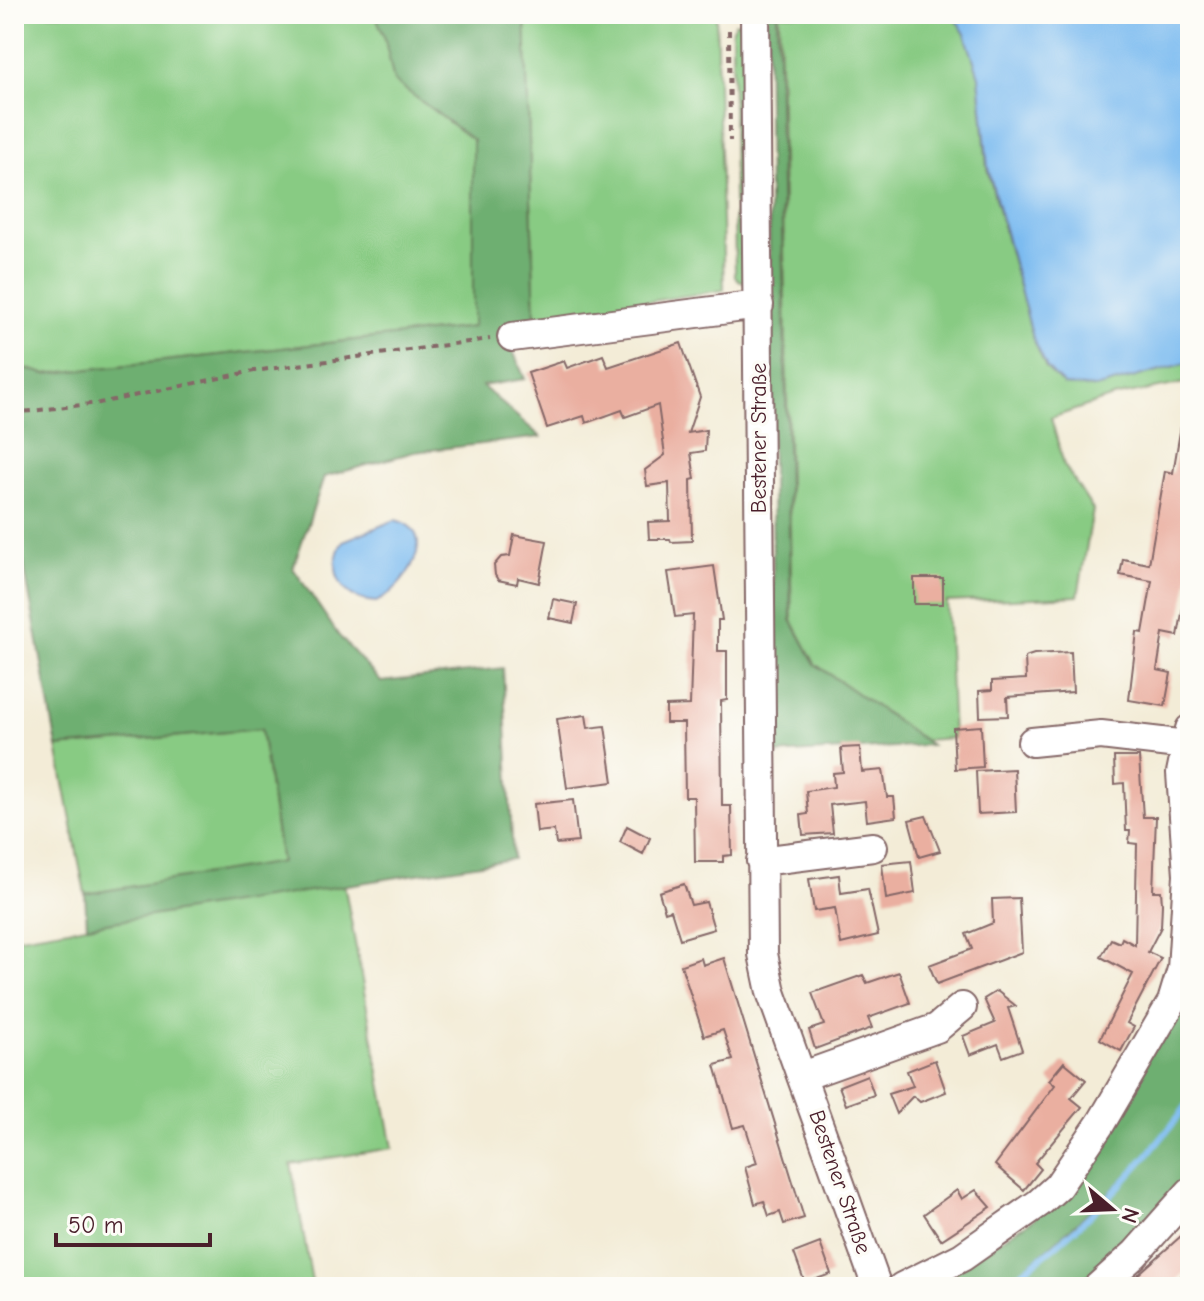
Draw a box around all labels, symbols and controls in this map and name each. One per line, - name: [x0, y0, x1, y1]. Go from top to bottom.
- street label: Bestener Straße: [746, 363, 772, 513]
- street label: Bestener Straße: [803, 1107, 877, 1257]
- north arrow: [1072, 1169, 1152, 1249]
- scale bar: [56, 1197, 210, 1247]
- text: N: [1115, 1204, 1145, 1226]
- text: 50 m: [68, 1211, 124, 1239]

